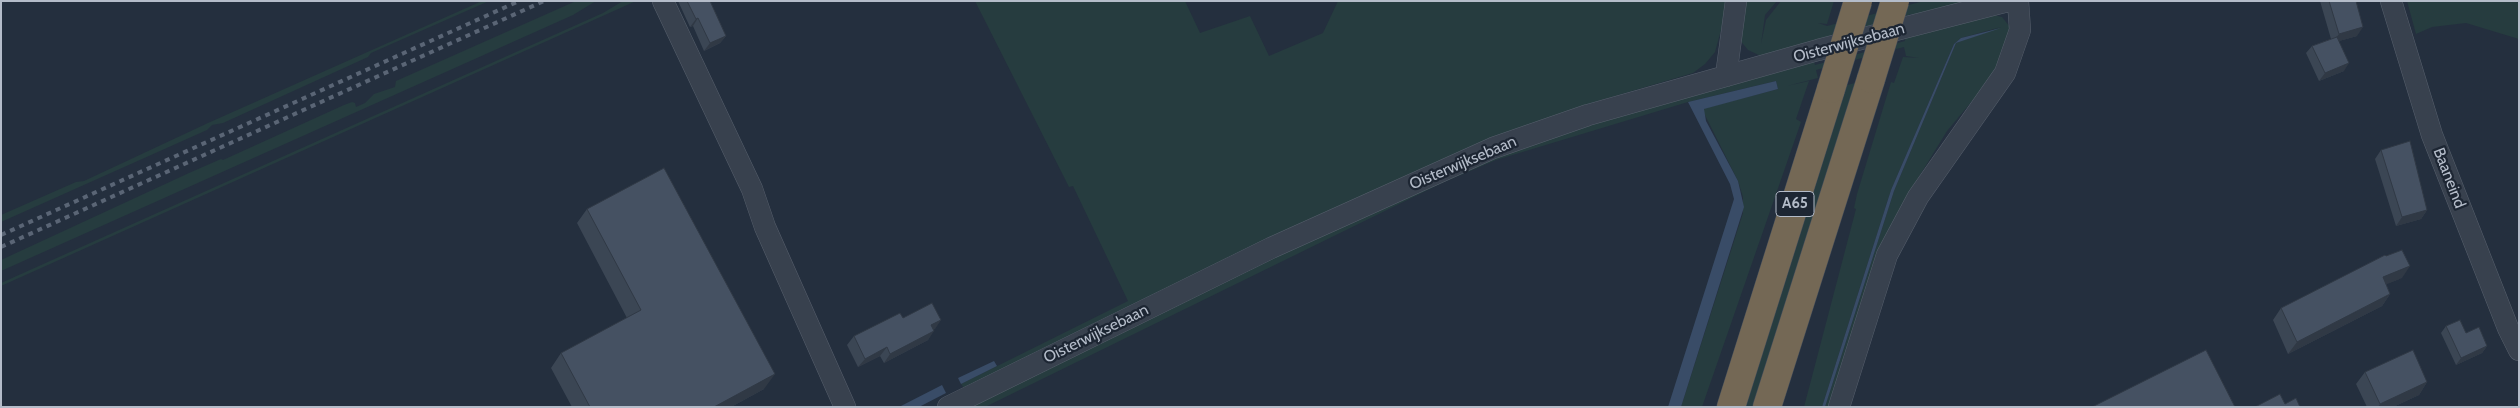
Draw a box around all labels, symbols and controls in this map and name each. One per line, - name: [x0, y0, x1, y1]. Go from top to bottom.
- street label: Oisterwijksebaan: [1791, 19, 1907, 67]
- street label: Oisterwijksebaan: [1407, 132, 1519, 194]
- street label: Baaneind: [2429, 145, 2469, 211]
- road number: A65: [1776, 192, 1814, 216]
- street label: Oisterwijksebaan: [1040, 300, 1152, 368]

